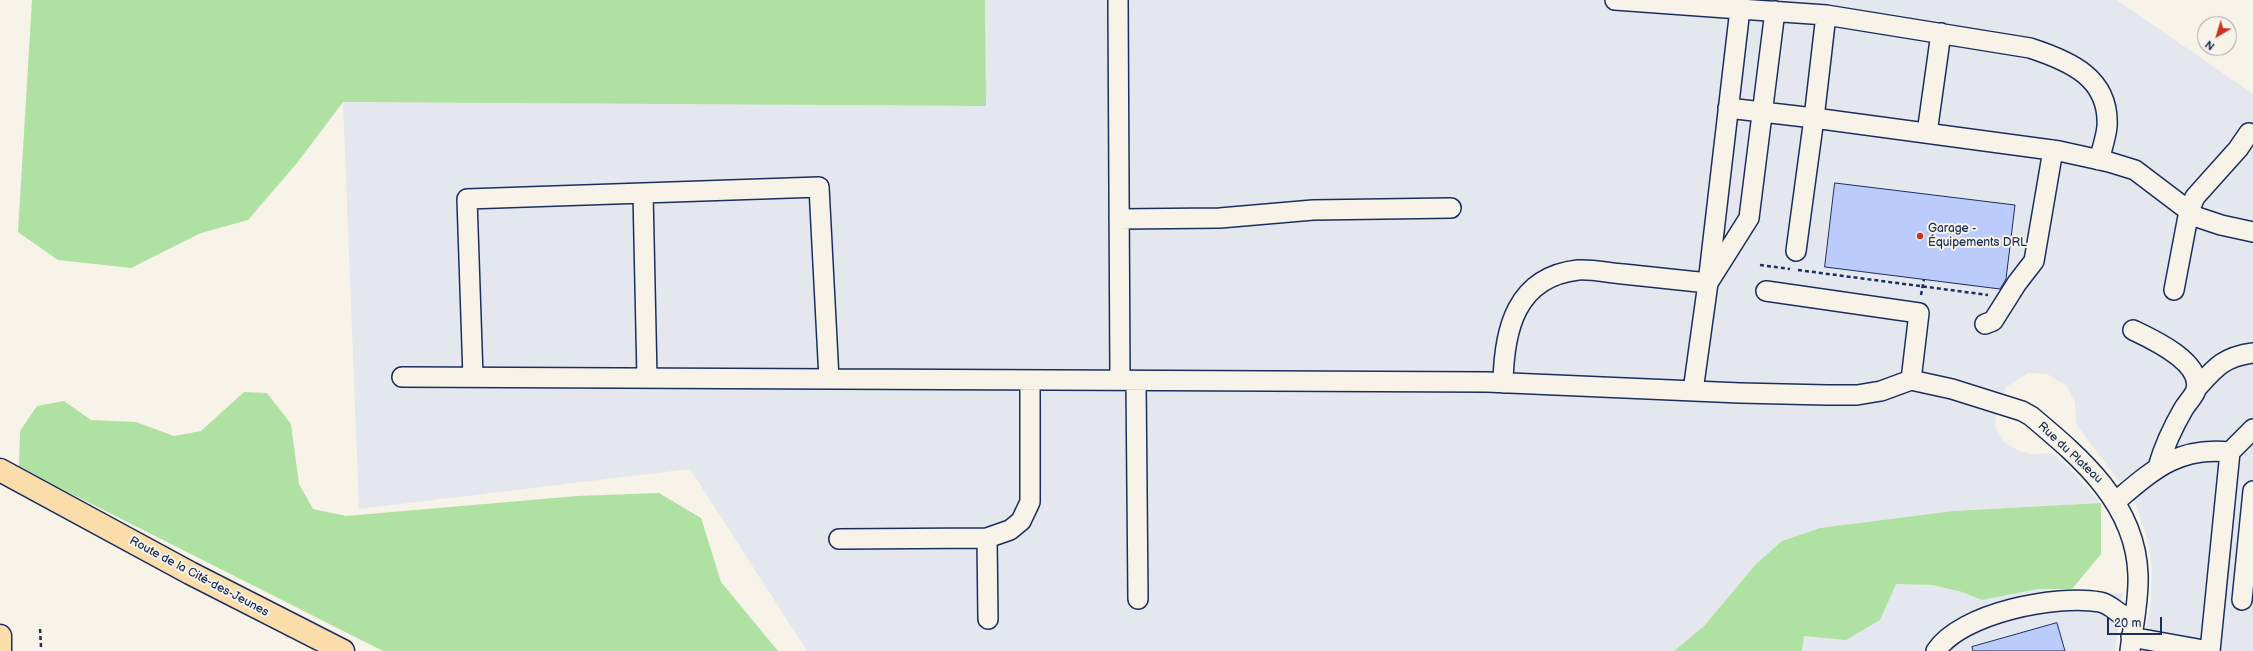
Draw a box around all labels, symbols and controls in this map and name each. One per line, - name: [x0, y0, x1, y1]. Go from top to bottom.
- north arrow: [2197, 16, 2237, 56]
- text: N: [2203, 37, 2217, 53]
- place label: Garage - Équipements DRL: [1928, 222, 2027, 250]
- marker: Garage - Équipements DRL: [1915, 231, 1925, 241]
- street label: Rue du Plateau: [2035, 419, 2105, 487]
- street label: Route de la Cité-des-Jeunes: [127, 534, 271, 620]
- scale bar: [2109, 609, 2164, 635]
- text: 20 m: [2114, 616, 2141, 631]

